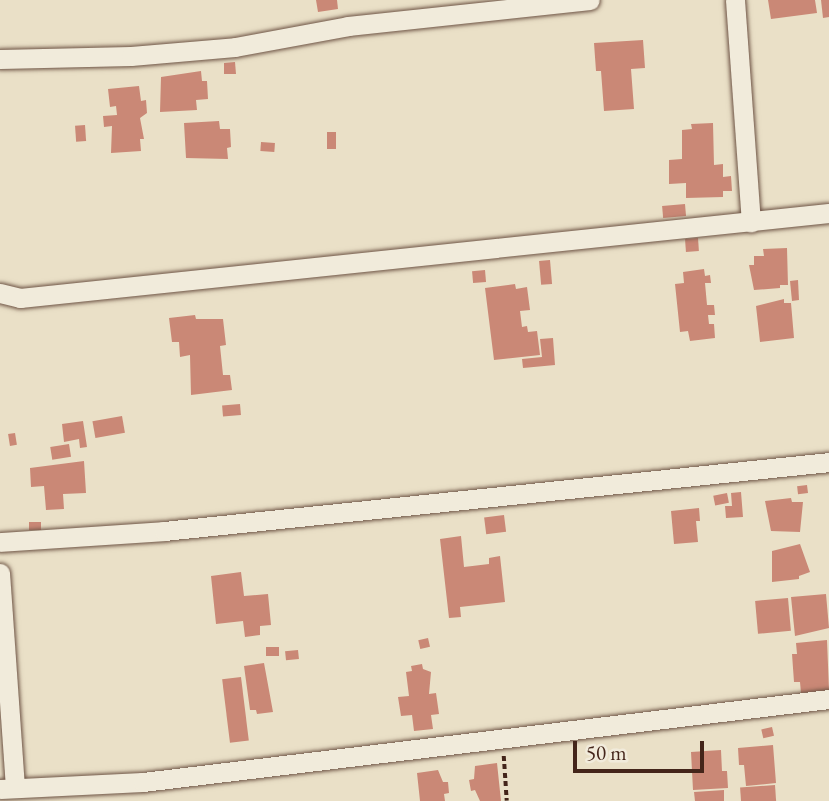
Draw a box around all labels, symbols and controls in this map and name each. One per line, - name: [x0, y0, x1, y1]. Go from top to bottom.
- scale bar: [577, 728, 708, 772]
- text: 50 m: [586, 739, 627, 766]

